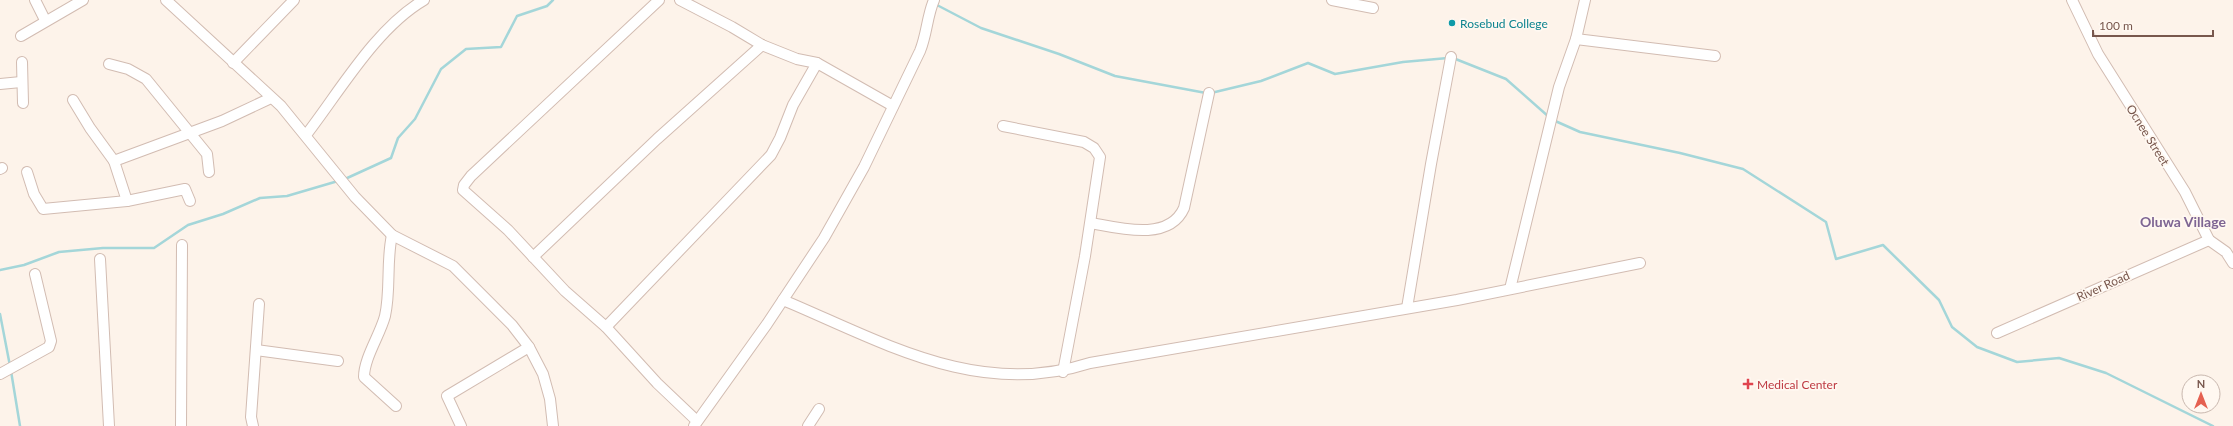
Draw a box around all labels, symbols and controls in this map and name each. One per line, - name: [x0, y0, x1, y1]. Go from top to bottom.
- scale bar: [2093, 12, 2213, 38]
- place label: Rosebud College: [1460, 16, 1548, 31]
- marker: Rosebud College: [1447, 18, 1457, 28]
- text: 100 m: [2099, 18, 2133, 33]
- street label: Ocnee Street: [2123, 102, 2173, 169]
- district label: Oluwa Village: [2140, 213, 2226, 230]
- street label: River Road: [2074, 268, 2132, 304]
- north arrow: [2181, 374, 2221, 414]
- place label: Medical Center: [1757, 377, 1838, 392]
- text: N: [2197, 377, 2205, 390]
- marker: Medical Center: [1742, 378, 1754, 390]

